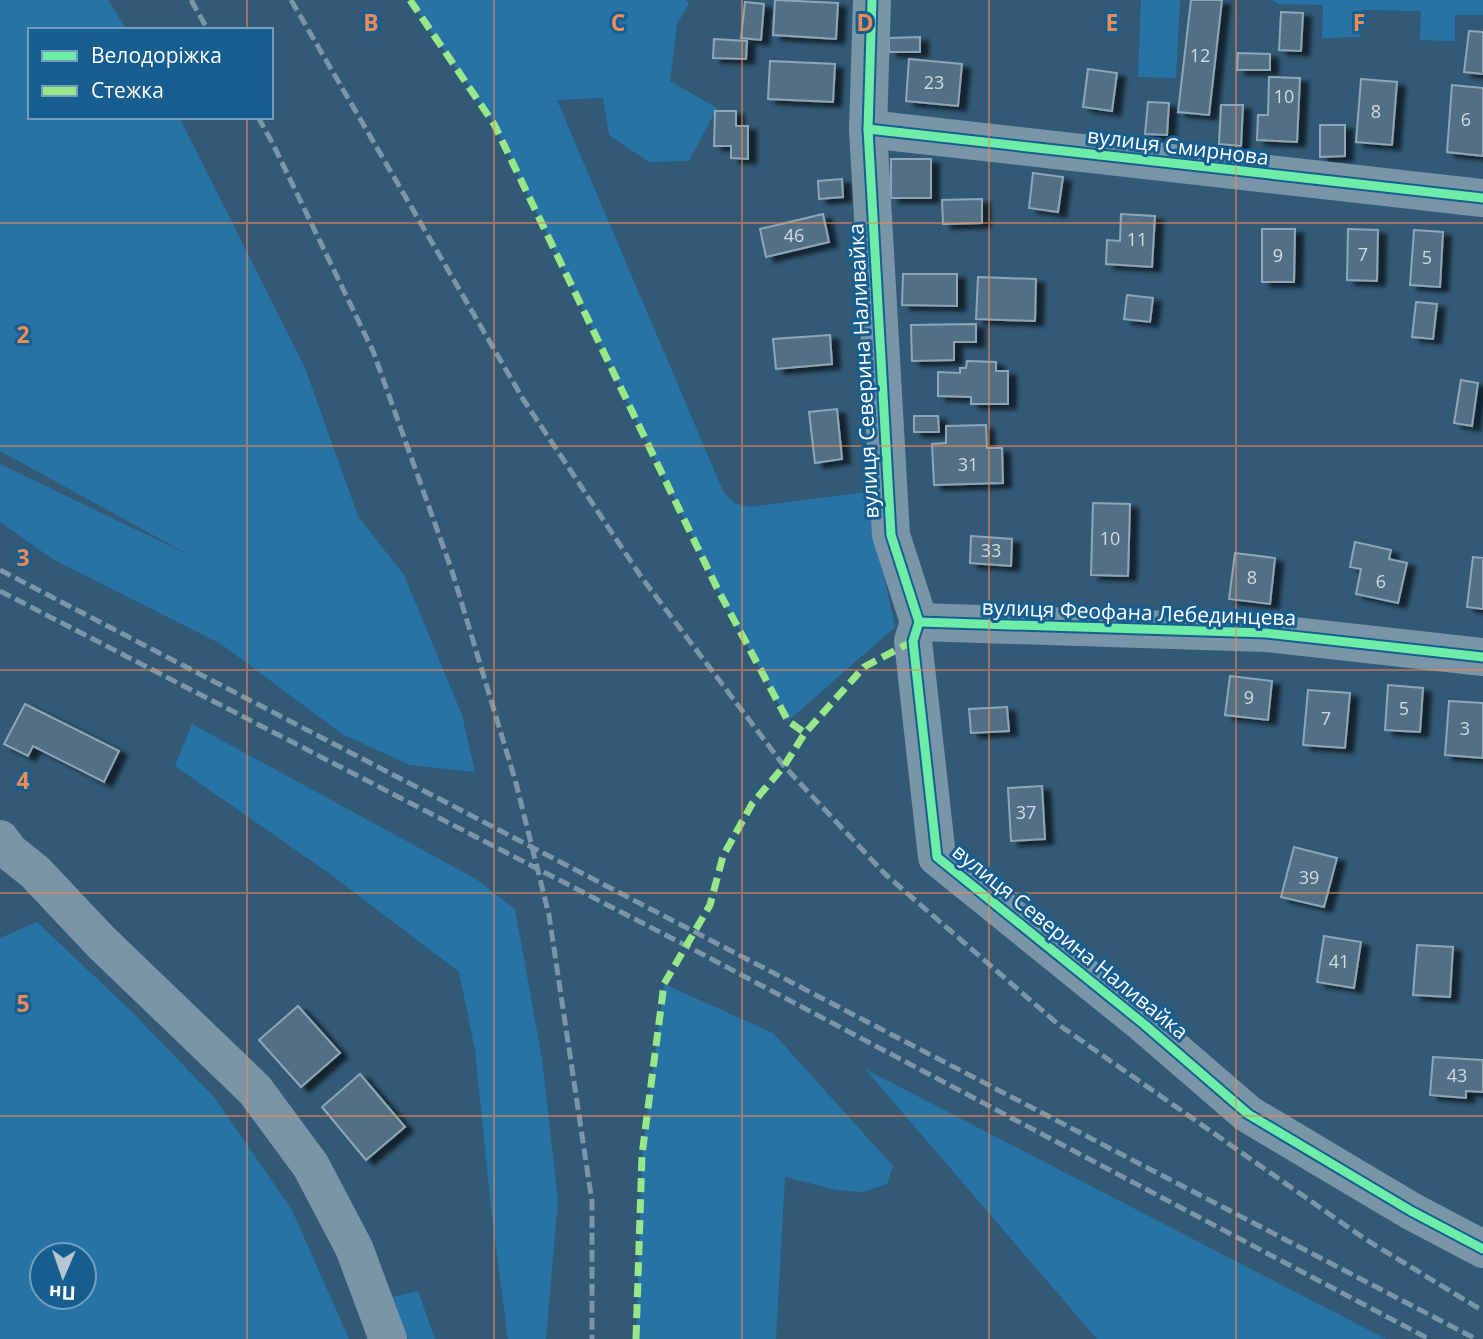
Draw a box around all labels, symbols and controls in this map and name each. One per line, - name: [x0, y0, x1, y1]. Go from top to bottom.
- text: B: [363, 6, 379, 38]
- text: C: [611, 6, 625, 38]
- text: D: [856, 6, 874, 38]
- text: E: [1106, 6, 1118, 38]
- text: F: [1353, 6, 1365, 38]
- legend: [28, 28, 273, 119]
- text: Велодоріжка: [91, 41, 222, 69]
- house number: 12: [1190, 43, 1210, 67]
- house number: 23: [924, 70, 944, 94]
- text: Стежка: [91, 76, 164, 104]
- house number: 10: [1274, 84, 1294, 108]
- house number: 8: [1371, 99, 1381, 123]
- house number: 6: [1461, 107, 1471, 131]
- street label: вулиця Смирнова: [1086, 121, 1270, 171]
- house number: 46: [784, 223, 804, 247]
- street label: вулиця Северина Наливайка: [841, 223, 885, 519]
- house number: 11: [1127, 227, 1147, 251]
- house number: 7: [1358, 242, 1368, 266]
- house number: 9: [1273, 243, 1283, 267]
- house number: 5: [1422, 245, 1432, 269]
- text: 2: [16, 318, 30, 350]
- house number: 31: [958, 452, 978, 476]
- house number: 10: [1100, 526, 1120, 550]
- house number: 33: [981, 538, 1001, 562]
- text: 3: [16, 541, 30, 573]
- house number: 8: [1247, 565, 1257, 589]
- house number: 6: [1376, 569, 1386, 593]
- street label: вулиця Феофана Лебединцева: [981, 593, 1297, 631]
- house number: 9: [1244, 685, 1254, 709]
- house number: 5: [1399, 696, 1409, 720]
- house number: 7: [1321, 706, 1331, 730]
- house number: 3: [1460, 716, 1470, 740]
- text: 4: [16, 764, 30, 796]
- house number: 37: [1016, 800, 1036, 824]
- street label: вулиця Северина Наливайка: [947, 837, 1194, 1045]
- house number: 39: [1299, 865, 1319, 889]
- house number: 41: [1329, 949, 1349, 973]
- text: 5: [16, 987, 30, 1019]
- house number: 43: [1447, 1063, 1467, 1087]
- north arrow: [28, 1241, 98, 1311]
- text: Пн: [49, 1280, 76, 1306]

